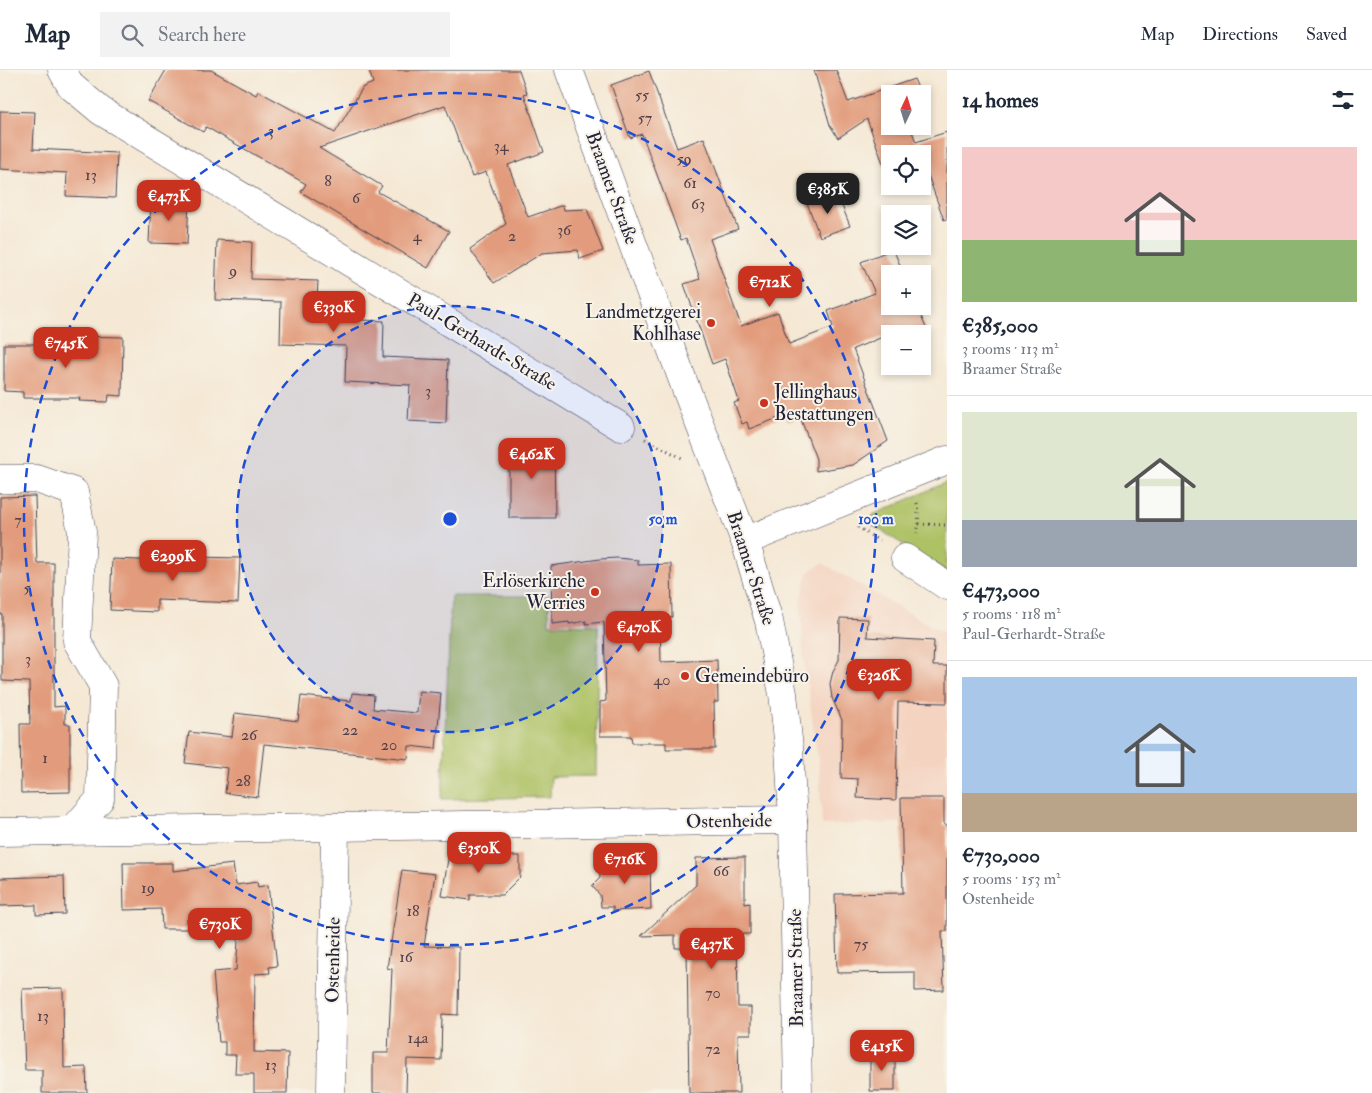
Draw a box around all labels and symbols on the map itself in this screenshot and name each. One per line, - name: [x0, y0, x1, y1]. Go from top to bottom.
- house number: 55: [635, 85, 649, 105]
- north arrow: [881, 85, 931, 135]
- house number: 57: [638, 108, 653, 128]
- house number: 3: [268, 121, 274, 141]
- street label: Braamer Straße: [580, 128, 644, 248]
- house number: 34: [494, 136, 510, 156]
- house number: 59: [676, 149, 692, 169]
- house number: 13: [85, 165, 97, 185]
- house number: 8: [324, 171, 332, 191]
- pin: €385K: [793, 172, 863, 215]
- house number: 61: [683, 173, 697, 193]
- pin: €473K: [134, 180, 204, 222]
- house number: 6: [352, 188, 361, 208]
- house number: 63: [691, 194, 705, 214]
- house number: 36: [557, 220, 572, 240]
- house number: 4: [413, 226, 423, 246]
- house number: 2: [508, 226, 516, 246]
- house number: 9: [228, 261, 237, 281]
- pin: €712K: [735, 266, 805, 308]
- street label: Paul-Gerhardt-Straße: [403, 288, 561, 396]
- pin: €330K: [299, 290, 369, 333]
- place label: Landmetzgerei Kohlhase: [585, 300, 701, 346]
- marker: Landmetzgerei Kohlhase: [705, 317, 717, 329]
- pin: €745K: [31, 326, 101, 369]
- place label: Jellinghaus Bestattungen: [773, 380, 874, 426]
- house number: 3: [425, 381, 431, 401]
- marker: Jellinghaus Bestattungen: [758, 397, 770, 409]
- pin: €462K: [497, 438, 567, 480]
- street label: Braamer Straße: [721, 508, 781, 628]
- house number: 7: [14, 510, 22, 530]
- centre of rings: [441, 510, 459, 528]
- text: 50 m: [649, 510, 678, 529]
- text: 100 m: [858, 510, 894, 529]
- pin: €299K: [138, 540, 208, 582]
- place label: Erlöserkirche Werries: [482, 569, 585, 615]
- house number: 5: [23, 578, 31, 598]
- marker: Erlöserkirche Werries: [589, 586, 601, 598]
- pin: €470K: [604, 610, 674, 653]
- house number: 3: [25, 649, 31, 669]
- pin: €326K: [844, 658, 914, 701]
- place label: Gemeindebüro: [695, 664, 809, 688]
- house number: 40: [654, 670, 670, 690]
- marker: Gemeindebüro: [679, 670, 691, 682]
- house number: 22: [342, 720, 358, 740]
- house number: 26: [241, 725, 258, 745]
- house number: 20: [381, 735, 397, 755]
- house number: 1: [42, 748, 48, 768]
- house number: 28: [235, 771, 251, 791]
- street label: Ostenheide: [686, 808, 772, 834]
- pin: €350K: [444, 832, 514, 874]
- pin: €716K: [590, 842, 660, 885]
- house number: 66: [713, 861, 730, 881]
- house number: 19: [141, 878, 155, 898]
- house number: 18: [406, 901, 420, 921]
- pin: €730K: [185, 908, 255, 950]
- street label: Braamer Straße: [783, 908, 809, 1027]
- street label: Ostenheide: [320, 917, 346, 1003]
- pin: €437K: [677, 928, 747, 970]
- house number: 75: [854, 934, 868, 954]
- house number: 16: [399, 947, 414, 967]
- house number: 70: [705, 983, 721, 1003]
- house number: 13: [37, 1006, 49, 1026]
- house number: 14a: [408, 1028, 429, 1048]
- pin: €415K: [847, 1030, 917, 1072]
- house number: 72: [705, 1039, 721, 1059]
- house number: 13: [265, 1055, 277, 1075]

